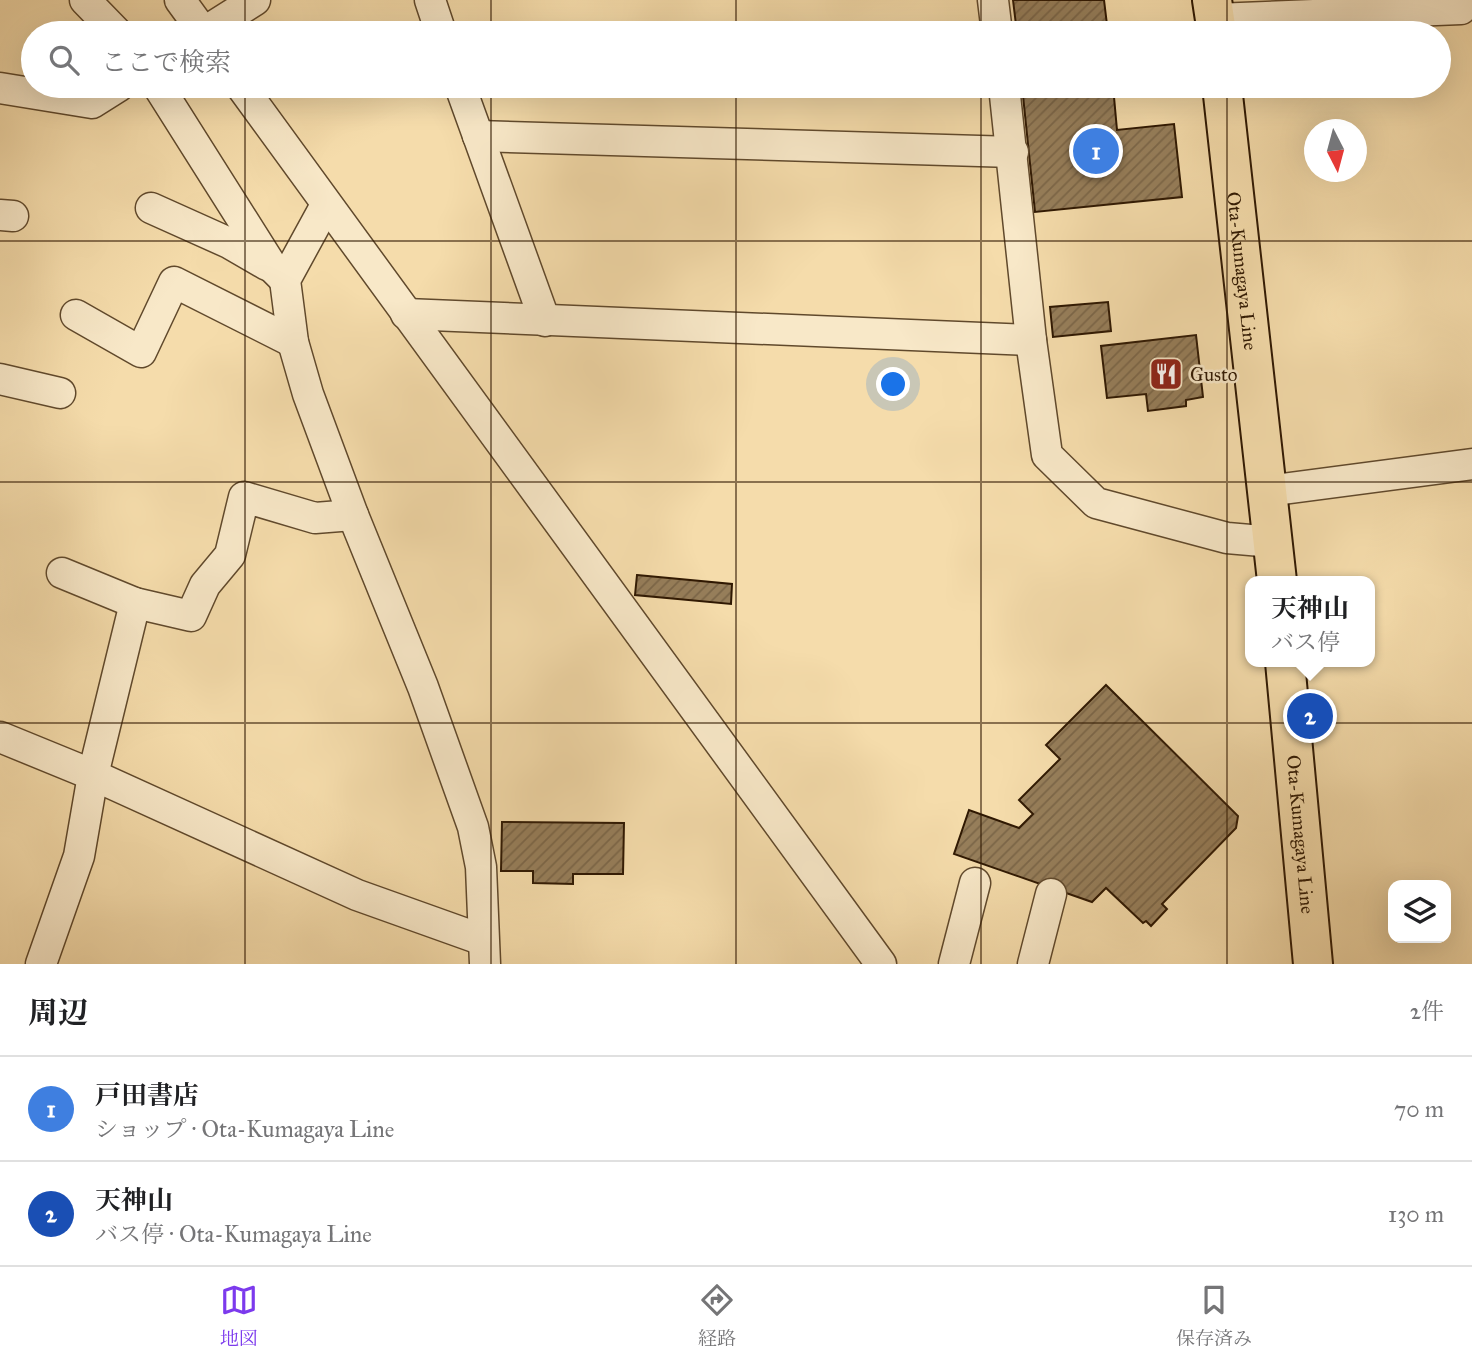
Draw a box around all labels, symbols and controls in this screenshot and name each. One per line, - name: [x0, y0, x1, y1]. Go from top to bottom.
- search box: [21, 21, 1451, 98]
- icon: search: [45, 41, 83, 79]
- text: ここで検索: [101, 46, 231, 78]
- north arrow: [1304, 119, 1367, 182]
- pin: 1: [1073, 125, 1119, 177]
- street label: Ota-Kumagaya Line: [1222, 190, 1262, 352]
- restaurant icon: Gusto: [1147, 355, 1185, 393]
- place label: Gusto: [1190, 363, 1238, 386]
- your location: [876, 367, 910, 401]
- popup: [1245, 576, 1375, 667]
- text: 天神山: [1271, 592, 1349, 624]
- text: バス停: [1271, 628, 1340, 656]
- pin: 2: [1287, 690, 1333, 742]
- street label: Ota-Kumagaya Line: [1282, 754, 1319, 915]
- map controls: [1388, 880, 1451, 943]
- button: layers: [1388, 880, 1451, 943]
- text: 周辺: [28, 995, 88, 1031]
- text: 2件: [1410, 997, 1444, 1025]
- text: 戸田書店: [95, 1079, 199, 1111]
- text: 1: [46, 1095, 56, 1123]
- text: 70 m: [1394, 1095, 1444, 1123]
- text: ショップ · Ota-Kumagaya Line: [95, 1115, 394, 1143]
- text: 天神山: [95, 1184, 173, 1216]
- text: 2: [45, 1200, 57, 1228]
- text: 130 m: [1388, 1200, 1444, 1228]
- text: バス停 · Ota-Kumagaya Line: [95, 1220, 372, 1248]
- tab: 地図: [220, 1281, 258, 1350]
- tab: 経路: [698, 1281, 736, 1350]
- tab: 保存済み: [1176, 1281, 1252, 1350]

